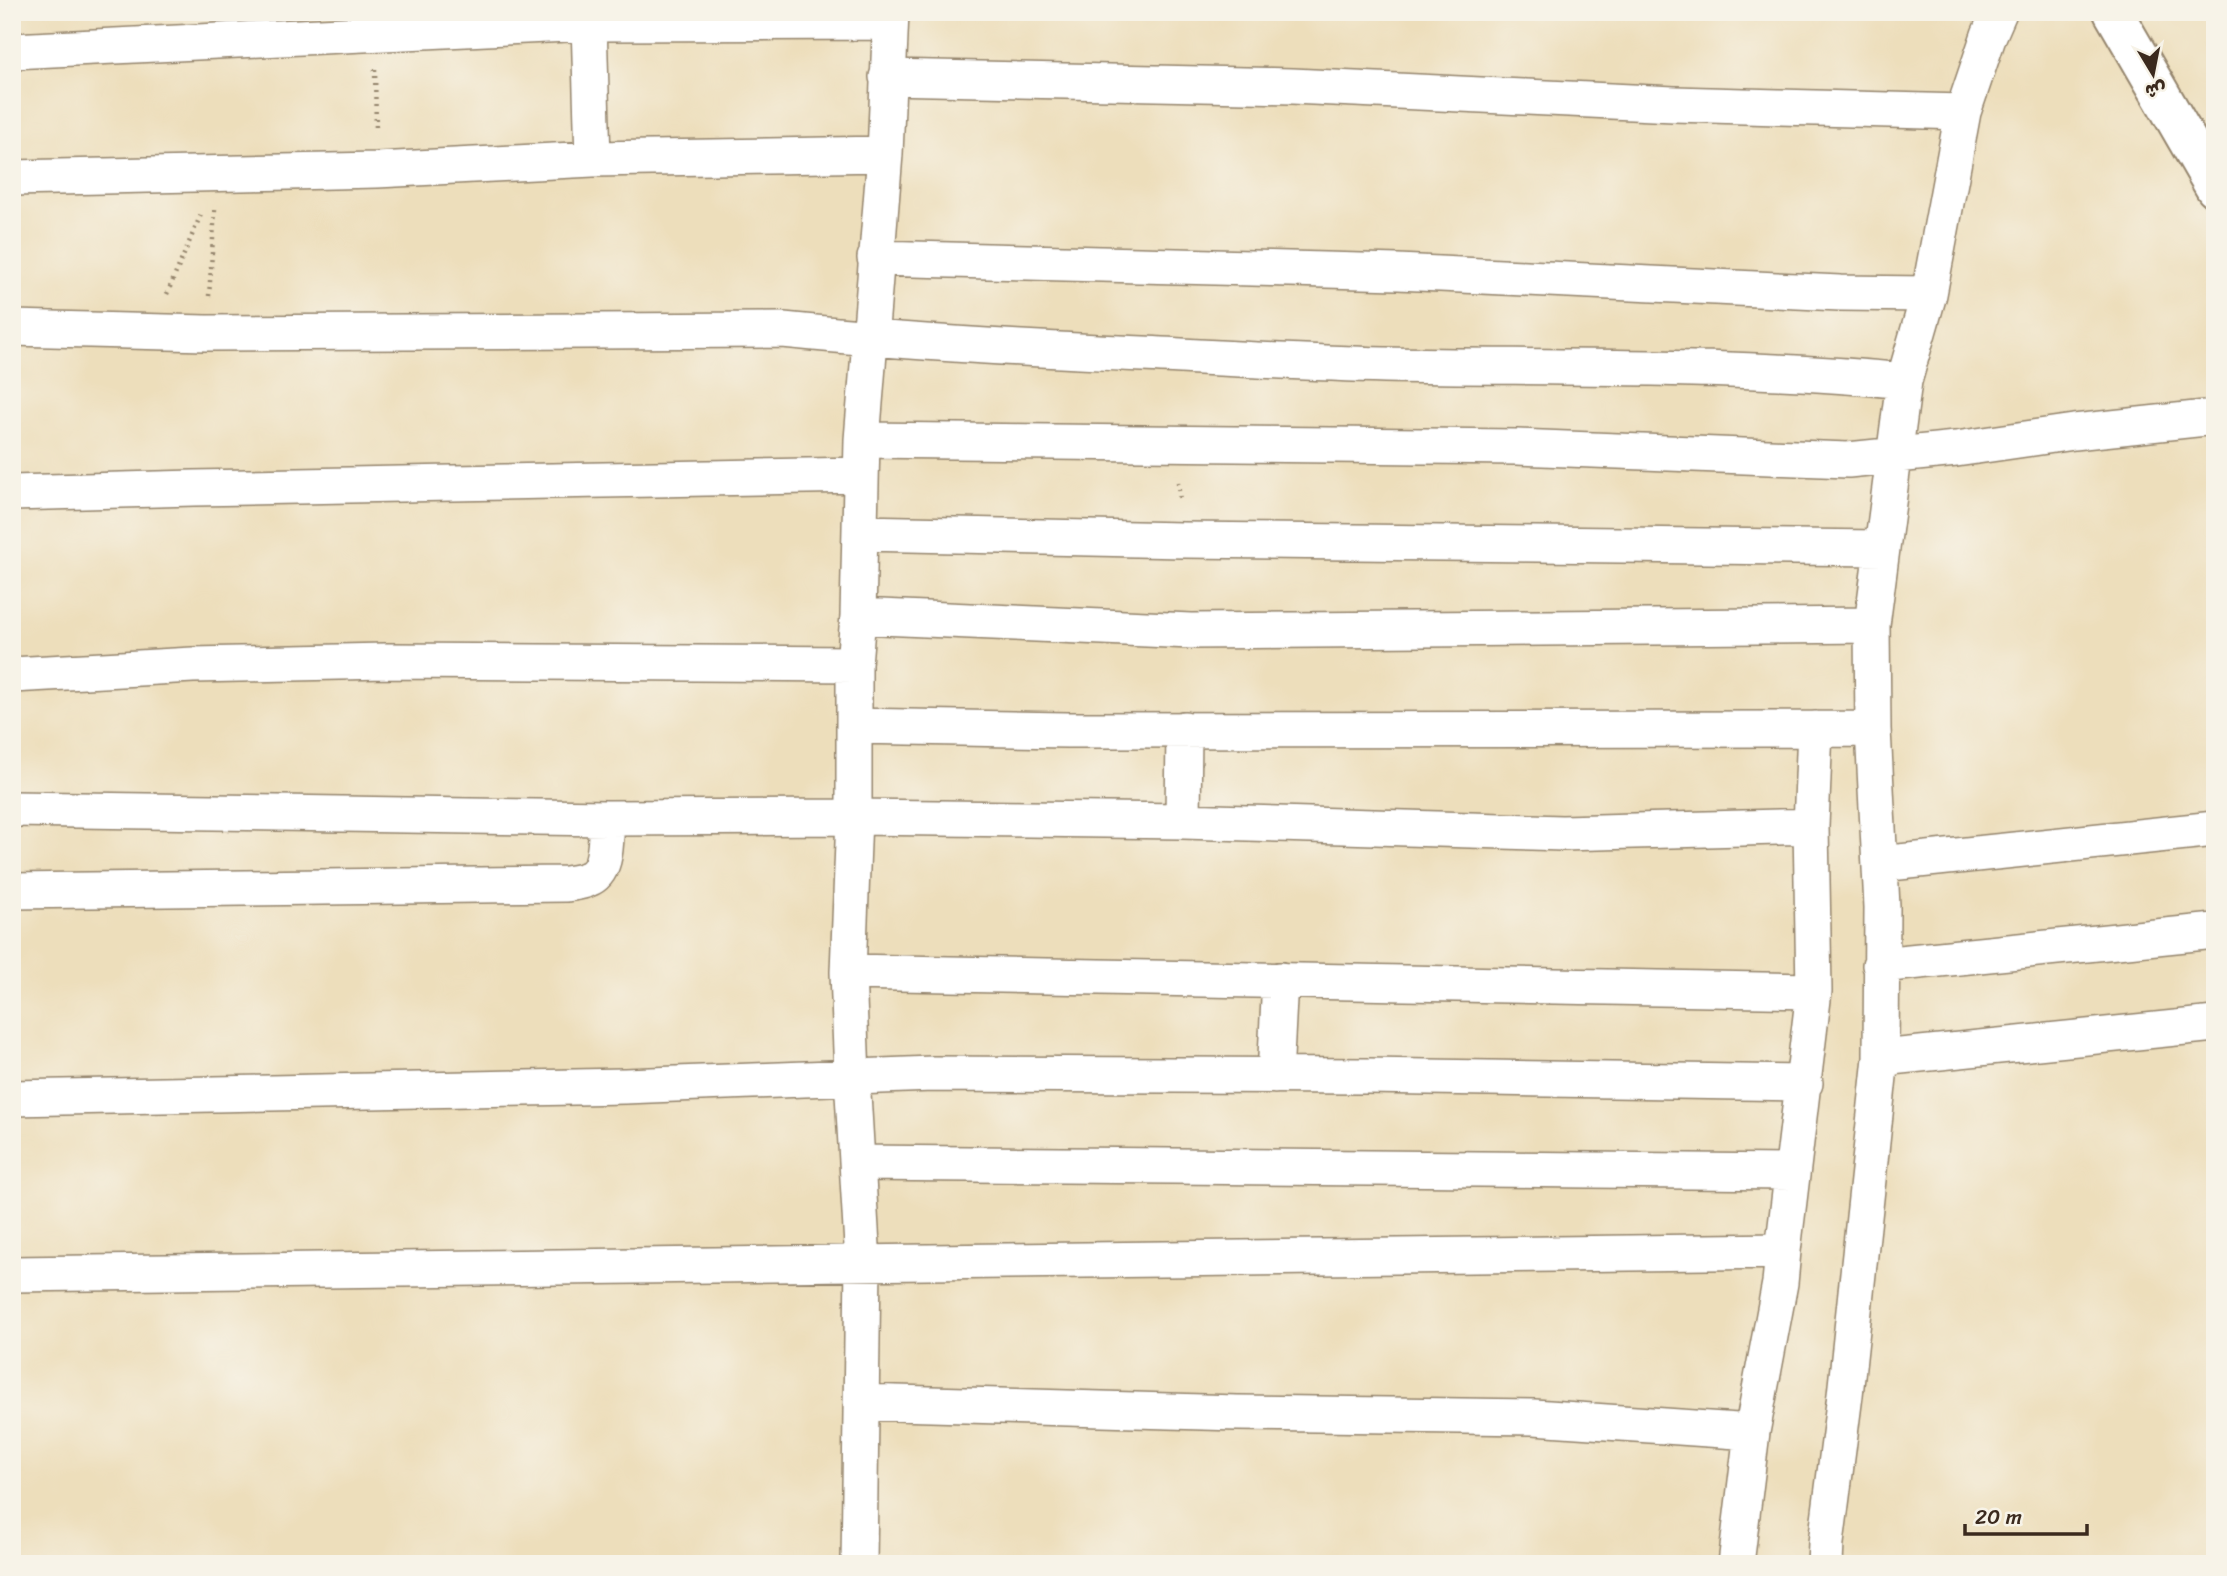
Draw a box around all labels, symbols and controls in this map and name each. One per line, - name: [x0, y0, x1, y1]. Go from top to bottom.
- north arrow: [2118, 38, 2188, 108]
- text: ش: [2143, 72, 2169, 108]
- scale bar: [1965, 1492, 2087, 1536]
- text: 20 m: [1975, 1498, 2022, 1536]

